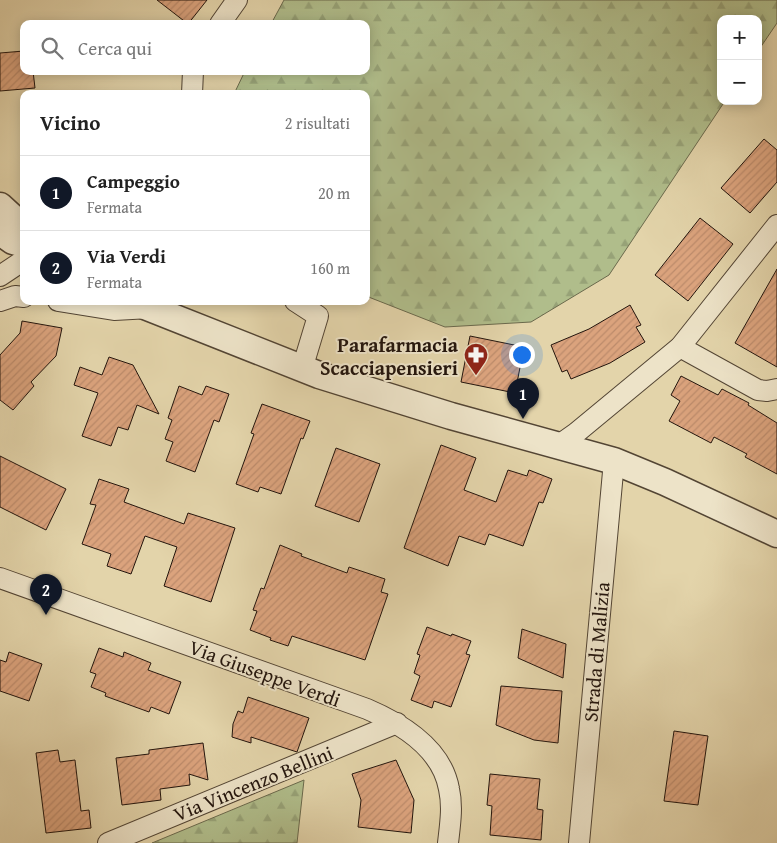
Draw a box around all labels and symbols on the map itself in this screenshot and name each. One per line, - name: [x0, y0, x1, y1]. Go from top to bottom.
- place label: Parafarmacia Scacciapensieri: [320, 330, 459, 382]
- pharmacy icon: Parafarmacia Scacciapensieri: [463, 342, 489, 376]
- your location: [509, 342, 535, 368]
- pin: 1: [507, 378, 539, 419]
- pin: 2: [30, 574, 62, 615]
- street label: Strada di Malizia: [575, 580, 617, 723]
- street label: Via Giuseppe Verdi: [185, 632, 345, 714]
- street label: Via Vincenzo Bellini: [169, 738, 337, 828]

